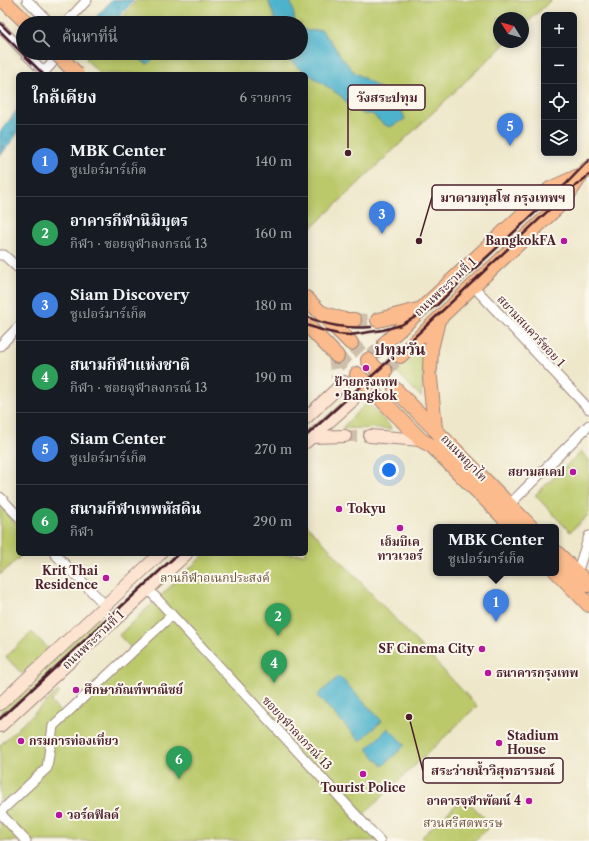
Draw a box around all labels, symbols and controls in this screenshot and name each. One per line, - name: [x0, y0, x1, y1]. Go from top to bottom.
- north arrow: [493, 12, 529, 48]
- map controls: [541, 12, 577, 156]
- button: +: [541, 12, 577, 48]
- search box: [16, 16, 308, 60]
- icon: search: [30, 27, 52, 49]
- text: ค้นหาที่นี่: [62, 27, 118, 46]
- button: −: [541, 48, 577, 84]
- button: locate: [541, 84, 577, 120]
- callout: วังสระปทุม: [348, 85, 425, 110]
- text: ใกล้เคียง: [32, 87, 97, 107]
- text: 6 รายการ: [240, 89, 292, 105]
- text: วังสระปทุม: [356, 89, 418, 106]
- pin: 5: [497, 113, 523, 146]
- button: layers: [541, 120, 577, 156]
- text: MBK Center: [70, 141, 166, 160]
- text: 1: [42, 153, 48, 169]
- text: 140 m: [255, 153, 292, 169]
- text: ซูเปอร์มาร์เก็ต: [70, 161, 147, 177]
- callout: มาดามทุสโซ กรุงเทพฯ: [432, 185, 574, 210]
- text: มาดามทุสโซ กรุงเทพฯ: [440, 189, 566, 206]
- pin: 3: [369, 201, 395, 234]
- text: อาคารกีฬานิมิบุตร: [70, 211, 188, 230]
- text: 2: [41, 225, 49, 241]
- text: 160 m: [255, 225, 292, 241]
- place label: BangkokFA: [485, 233, 557, 248]
- text: กีฬา · ซอยจุฬาลงกรณ์ 13: [70, 235, 207, 251]
- marker: BangkokFA: [559, 236, 569, 246]
- street label: ถนนพระรามที่ 1: [410, 253, 479, 319]
- text: Siam Discovery: [70, 285, 190, 304]
- street label: สยามสแควร์ซอย 1: [494, 292, 569, 370]
- text: 3: [41, 297, 49, 313]
- text: 180 m: [255, 297, 292, 313]
- text: ซูเปอร์มาร์เก็ต: [70, 305, 147, 321]
- district label: ปทุมวัน: [374, 339, 426, 361]
- text: สนามกีฬาแห่งชาติ: [70, 355, 190, 374]
- marker: ป้ายกรุงเทพ • Bangkok: [361, 363, 371, 373]
- text: 4: [41, 369, 49, 385]
- text: 190 m: [255, 369, 292, 385]
- place label: ป้ายกรุงเทพ • Bangkok: [334, 374, 398, 403]
- text: กีฬา · ซอยจุฬาลงกรณ์ 13: [70, 379, 207, 395]
- text: Siam Center: [70, 429, 166, 448]
- street label: ถนนพญาไท: [438, 430, 491, 485]
- text: 5: [41, 441, 49, 457]
- text: 270 m: [254, 441, 292, 457]
- text: ซูเปอร์มาร์เก็ต: [70, 449, 147, 465]
- your location: [379, 460, 399, 480]
- place label: สยามสเคป: [508, 464, 565, 479]
- marker: สยามสเคป: [568, 467, 578, 477]
- text: สนามกีฬาเทพหัสดิน: [70, 499, 201, 518]
- place label: Tokyu: [347, 501, 386, 516]
- marker: Tokyu: [334, 504, 344, 514]
- text: 6: [41, 513, 49, 529]
- text: 290 m: [253, 513, 292, 529]
- text: กีฬา: [70, 523, 94, 539]
- marker: เอ็มบีเค ทาวเวอร์: [395, 523, 405, 533]
- popup: [433, 524, 559, 576]
- text: MBK Center: [448, 530, 544, 549]
- place label: เอ็มบีเค ทาวเวอร์: [377, 534, 424, 563]
- text: ซูเปอร์มาร์เก็ต: [448, 550, 525, 566]
- place label: Krit Thai Residence: [35, 563, 99, 592]
- park label: ลานกีฬาอเนกประสงค์: [160, 570, 270, 585]
- marker: Krit Thai Residence: [101, 573, 111, 583]
- pin: 1: [483, 589, 509, 622]
- pin: 2: [265, 603, 291, 636]
- street label: ถนนพระรามที่ 1: [58, 606, 127, 672]
- place label: SF Cinema City: [378, 641, 475, 656]
- marker: SF Cinema City: [477, 644, 487, 654]
- pin: 4: [261, 650, 287, 683]
- place label: ธนาคารกรุงเทพ: [496, 665, 578, 681]
- marker: ธนาคารกรุงเทพ: [483, 668, 493, 678]
- place label: ศึกษาภัณฑ์พาณิชย์: [84, 682, 184, 697]
- marker: ศึกษาภัณฑ์พาณิชย์: [71, 685, 81, 695]
- street label: ซอยจุฬาลงกรณ์ 13: [259, 693, 335, 773]
- place label: Stadium House: [507, 728, 559, 757]
- place label: กรมการท่องเที่ยว: [29, 732, 119, 748]
- marker: กรมการท่องเที่ยว: [16, 736, 26, 746]
- marker: Stadium House: [494, 738, 504, 748]
- pin: 6: [166, 746, 192, 779]
- callout: สระว่ายน้ำวิสุทธารมณ์: [423, 758, 563, 783]
- text: สระว่ายน้ำวิสุทธารมณ์: [431, 761, 555, 779]
- marker: Tourist Police: [358, 769, 368, 779]
- place label: Tourist Police: [320, 780, 406, 795]
- place label: อาคารจุฬาพัฒน์ 4: [426, 793, 521, 809]
- marker: อาคารจุฬาพัฒน์ 4: [524, 796, 534, 806]
- place label: วอร์ดฟิลด์: [67, 807, 120, 822]
- marker: วอร์ดฟิลด์: [54, 810, 64, 820]
- park label: สวนศรีศตพรรษ: [423, 815, 504, 830]

